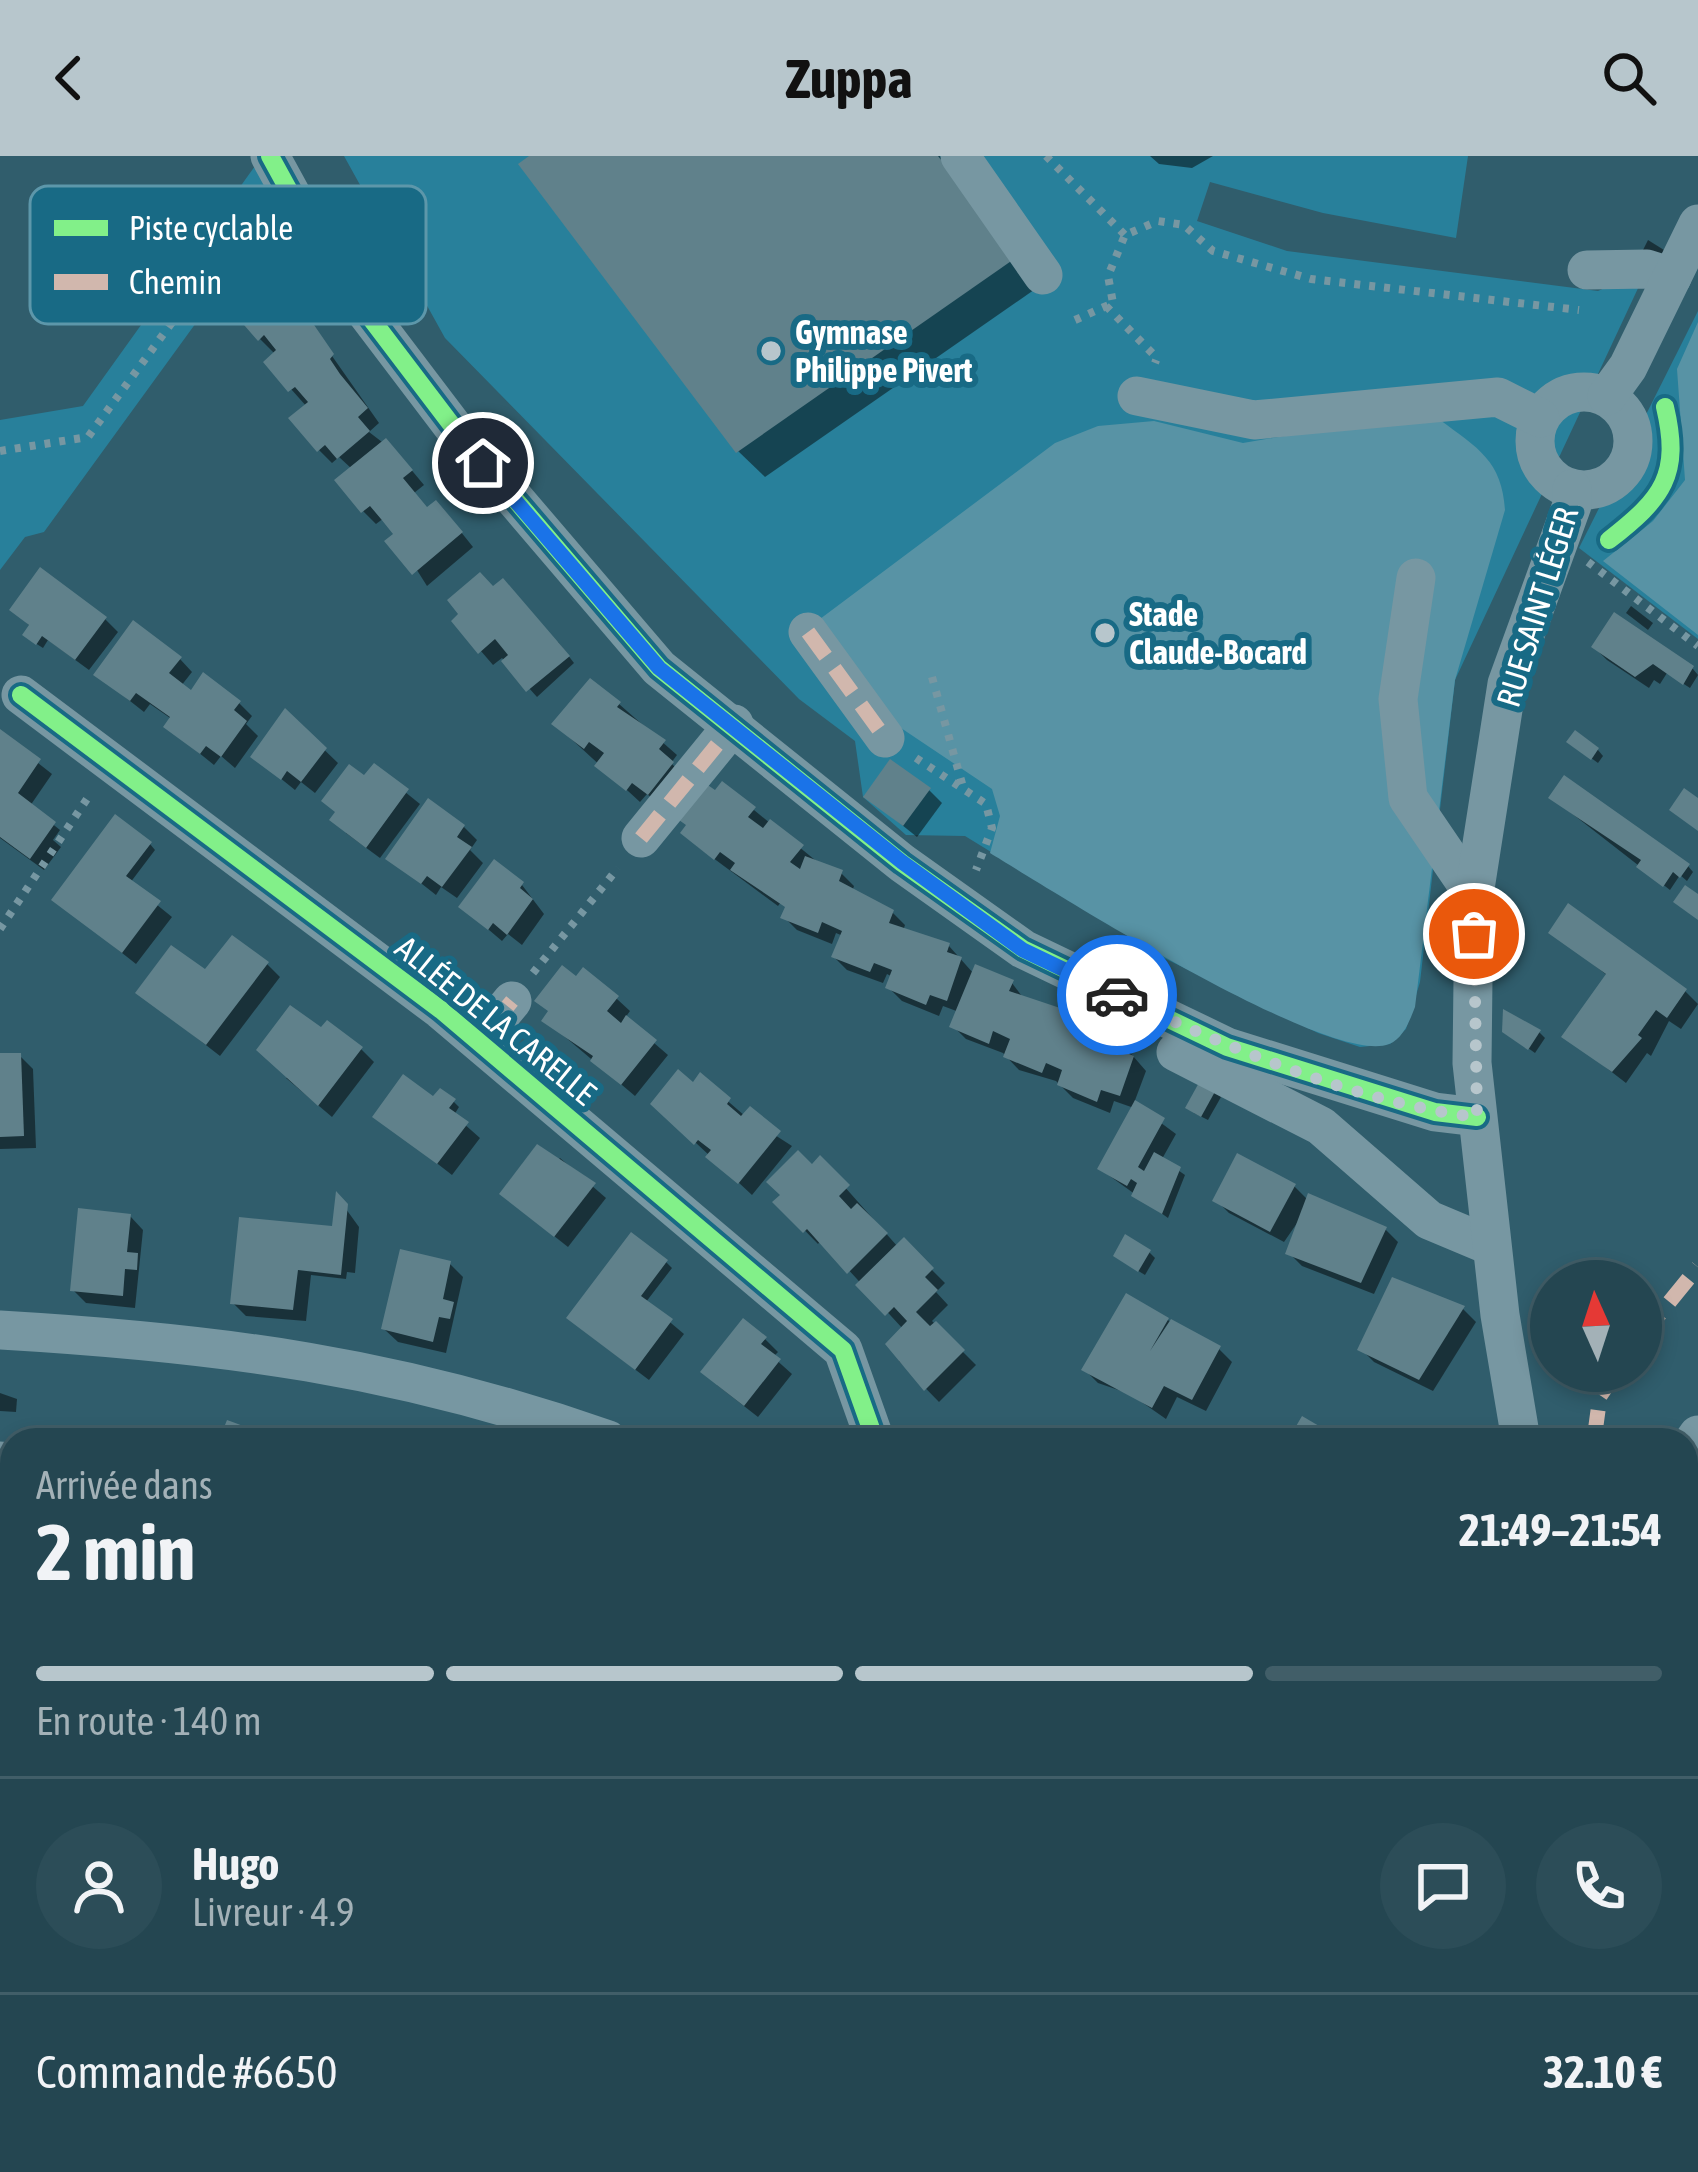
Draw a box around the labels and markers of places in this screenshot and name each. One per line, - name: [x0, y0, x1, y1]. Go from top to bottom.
- place label: Gymnase Philippe Pivert: [795, 313, 973, 389]
- marker: Gymnase Philippe Pivert: [758, 338, 784, 364]
- pin: [432, 412, 534, 514]
- place label: Stade Claude-Bocard: [1129, 595, 1307, 671]
- marker: Stade Claude-Bocard: [1092, 620, 1118, 646]
- pin: [1423, 883, 1525, 985]

